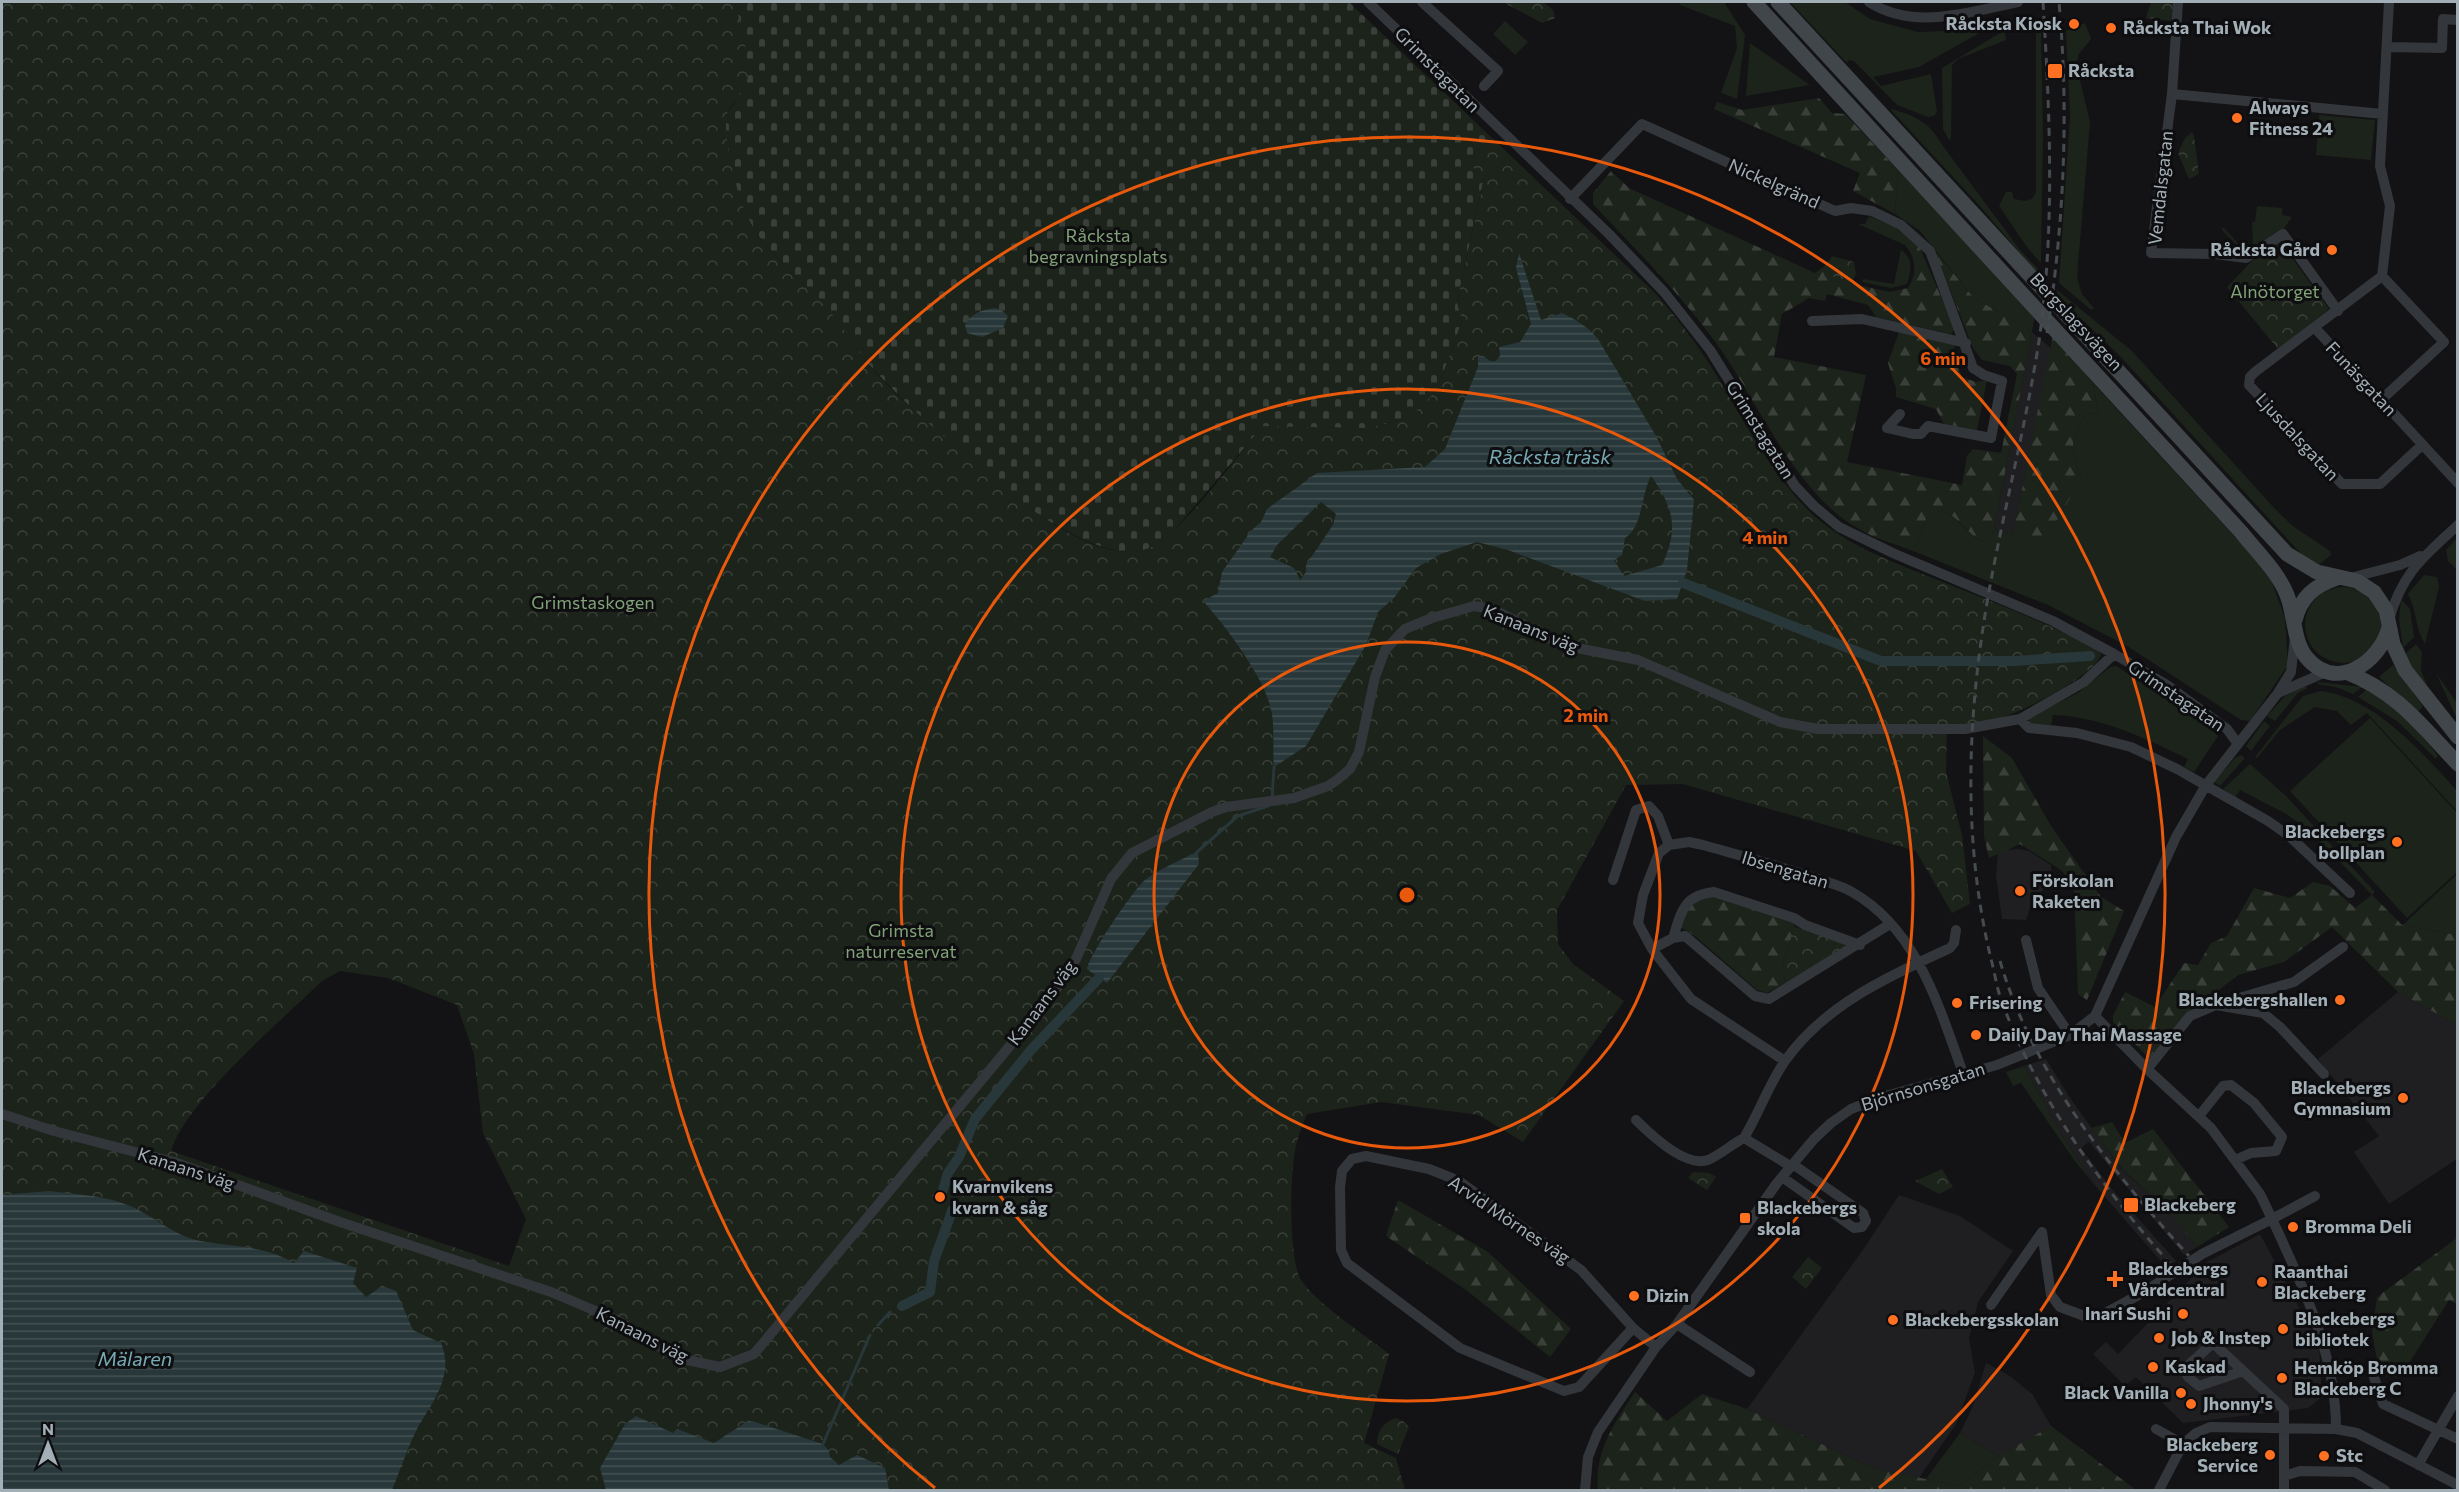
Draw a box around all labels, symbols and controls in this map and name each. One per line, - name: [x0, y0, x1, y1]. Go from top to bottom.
- place label: Råcksta Kiosk: [1946, 12, 2063, 34]
- place label: Råcksta Thai Wok: [2123, 16, 2272, 38]
- marker: Råcksta Kiosk: [2067, 17, 2081, 31]
- marker: Råcksta Thai Wok: [2104, 21, 2118, 35]
- street label: Grimstagatan: [1390, 22, 1485, 117]
- place label: Råcksta: [2068, 59, 2134, 81]
- marker: Råcksta: [2046, 62, 2064, 80]
- place label: Always Fitness 24: [2249, 96, 2333, 139]
- marker: Always Fitness 24: [2230, 111, 2244, 125]
- street label: Vemdalsgatan: [2143, 130, 2177, 246]
- street label: Nickelgränd: [1725, 153, 1823, 213]
- park label: Råcksta begravningsplats: [1029, 224, 1167, 267]
- place label: Råcksta Gård: [2210, 238, 2320, 260]
- marker: Råcksta Gård: [2325, 243, 2339, 257]
- street label: Bergslagsvägen: [2026, 268, 2128, 375]
- park label: Alnötorget: [2230, 280, 2320, 302]
- street label: Funäsgatan: [2322, 336, 2402, 420]
- text: 6 min: [1920, 347, 1966, 369]
- street label: Grimstagatan: [1722, 376, 1800, 483]
- street label: Ljusdalsgatan: [2252, 388, 2344, 485]
- water label: Råcksta träsk: [1489, 444, 1612, 468]
- text: 4 min: [1742, 526, 1788, 548]
- park label: Grimstaskogen: [531, 591, 655, 613]
- street label: Kanaans väg: [1481, 599, 1582, 657]
- street label: Grimstagatan: [2124, 655, 2229, 736]
- text: 2 min: [1564, 704, 1608, 726]
- place label: Blackebergs bollplan: [2285, 820, 2385, 863]
- marker: Blackebergs bollplan: [2390, 835, 2404, 849]
- street label: Ibsengatan: [1739, 845, 1831, 893]
- place label: Förskolan Raketen: [2032, 869, 2114, 912]
- marker: Förskolan Raketen: [2013, 884, 2027, 898]
- centre of rings: [1397, 885, 1417, 905]
- park label: Grimsta naturreservat: [845, 919, 957, 962]
- street label: Kanaans väg: [1002, 955, 1080, 1049]
- place label: Blackebergshallen: [2178, 988, 2328, 1010]
- place label: Frisering: [1969, 991, 2042, 1013]
- marker: Blackebergshallen: [2333, 993, 2347, 1007]
- marker: Frisering: [1950, 996, 1964, 1010]
- place label: Daily Day Thai Massage: [1988, 1023, 2182, 1045]
- marker: Daily Day Thai Massage: [1969, 1028, 1983, 1042]
- street label: Björnsonsgatan: [1858, 1057, 1987, 1115]
- place label: Blackebergs Gymnasium: [2291, 1076, 2391, 1119]
- marker: Blackebergs Gymnasium: [2396, 1091, 2410, 1105]
- street label: Kanaans väg: [135, 1142, 238, 1194]
- street label: Arvid Mörnes väg: [1445, 1170, 1575, 1268]
- place label: Kvarnvikens kvarn & såg: [952, 1175, 1053, 1218]
- marker: Kvarnvikens kvarn & såg: [933, 1190, 947, 1204]
- place label: Blackeberg: [2144, 1193, 2236, 1215]
- place label: Blackebergs skola: [1757, 1196, 1857, 1239]
- marker: Blackeberg: [2122, 1196, 2140, 1214]
- marker: Blackebergs skola: [1738, 1211, 1752, 1225]
- place label: Bromma Deli: [2305, 1215, 2412, 1237]
- marker: Bromma Deli: [2286, 1220, 2300, 1234]
- place label: Blackebergs Vårdcentral: [2128, 1257, 2228, 1300]
- place label: Raanthai Blackeberg: [2274, 1260, 2366, 1303]
- marker: Blackebergs Vårdcentral: [2106, 1270, 2124, 1288]
- marker: Raanthai Blackeberg: [2255, 1275, 2269, 1289]
- place label: Dizin: [1646, 1284, 1689, 1306]
- marker: Dizin: [1627, 1289, 1641, 1303]
- street label: Kanaans väg: [593, 1301, 693, 1367]
- place label: Inari Sushi: [2085, 1302, 2171, 1324]
- marker: Inari Sushi: [2176, 1307, 2190, 1321]
- place label: Blackebergs bibliotek: [2295, 1307, 2395, 1350]
- place label: Blackebergsskolan: [1905, 1308, 2059, 1330]
- marker: Blackebergsskolan: [1886, 1313, 1900, 1327]
- marker: Blackebergs bibliotek: [2276, 1322, 2290, 1336]
- place label: Job & Instep: [2171, 1326, 2271, 1348]
- marker: Job & Instep: [2152, 1331, 2166, 1345]
- water label: Mälaren: [98, 1346, 172, 1370]
- place label: Kaskad: [2165, 1355, 2226, 1377]
- place label: Hemköp Bromma Blackeberg C: [2294, 1356, 2438, 1399]
- marker: Kaskad: [2146, 1360, 2160, 1374]
- marker: Hemköp Bromma Blackeberg C: [2275, 1371, 2289, 1385]
- place label: Black Vanilla: [2064, 1381, 2169, 1403]
- marker: Black Vanilla: [2174, 1386, 2188, 1400]
- place label: Jhonny's: [2203, 1392, 2273, 1414]
- marker: Jhonny's: [2184, 1397, 2198, 1411]
- north arrow: [18, 1414, 78, 1474]
- text: N: [42, 1419, 54, 1438]
- place label: Blackeberg Service: [2166, 1433, 2258, 1476]
- place label: Stc: [2336, 1444, 2363, 1466]
- marker: Blackeberg Service: [2263, 1448, 2277, 1462]
- marker: Stc: [2317, 1449, 2331, 1463]

